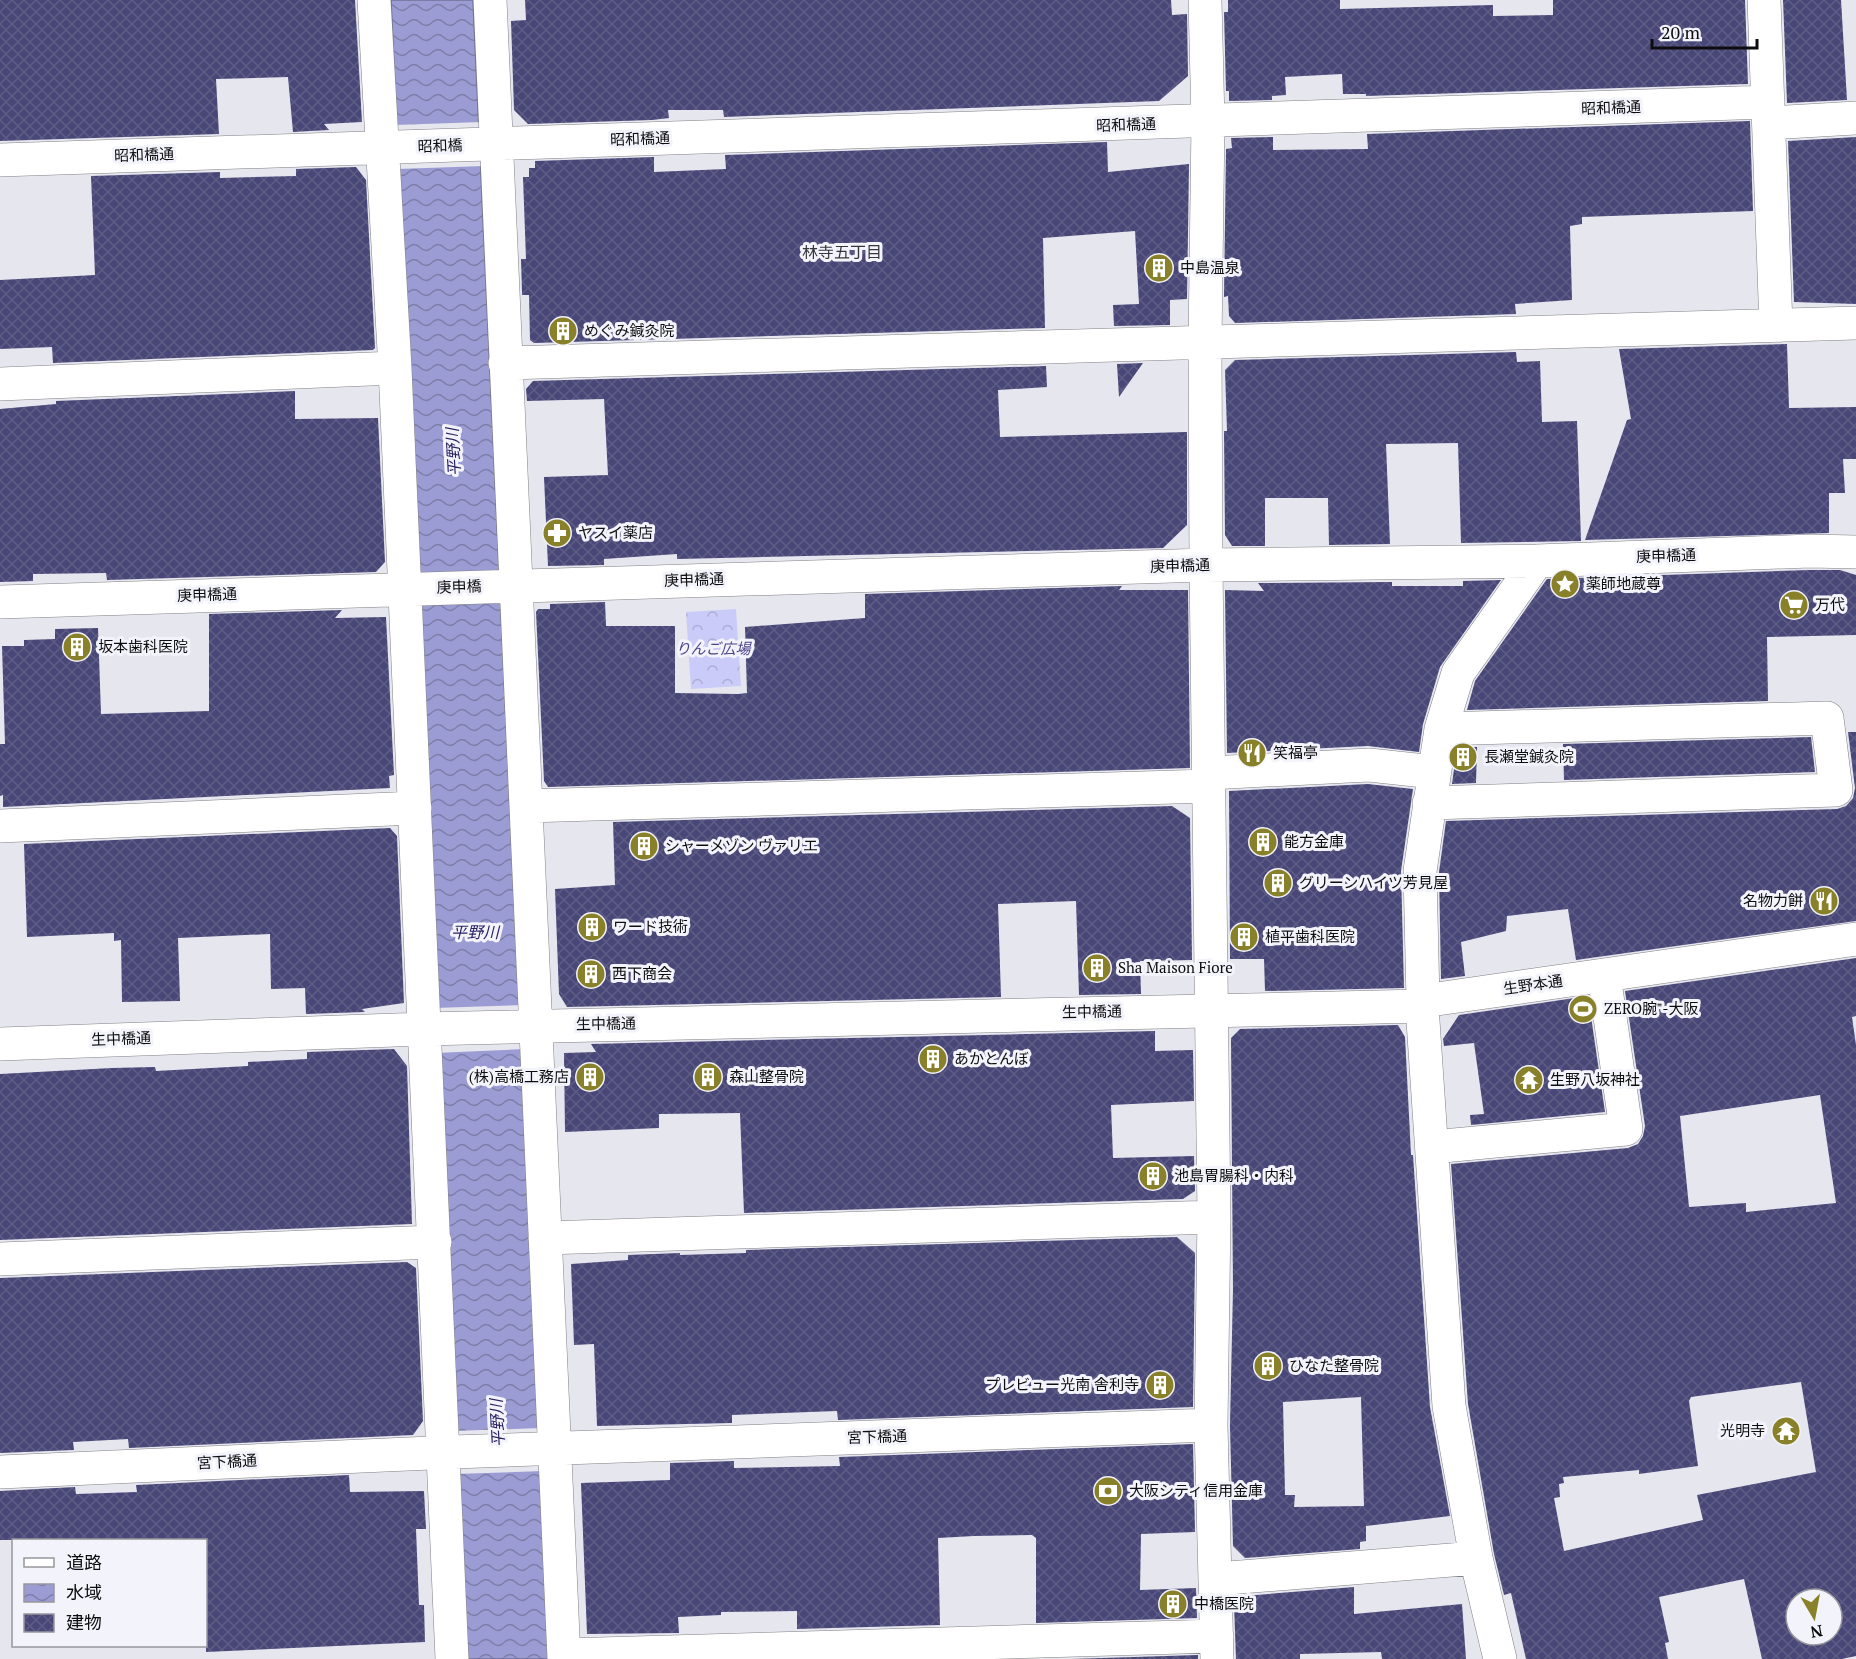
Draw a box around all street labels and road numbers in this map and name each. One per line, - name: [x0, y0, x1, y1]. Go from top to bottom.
- street label: 昭和橋通: [1581, 96, 1641, 118]
- street label: 昭和橋通: [1096, 113, 1156, 135]
- street label: 昭和橋通: [610, 127, 670, 149]
- street label: 昭和橋: [417, 134, 463, 156]
- street label: 昭和橋通: [114, 143, 174, 165]
- street label: 庚申橋通: [1636, 544, 1696, 566]
- street label: 庚申橋通: [1150, 554, 1210, 576]
- street label: 庚申橋通: [664, 568, 724, 590]
- street label: 庚申橋: [436, 575, 482, 597]
- street label: 庚申橋通: [177, 583, 237, 605]
- street label: 生野本通: [1502, 970, 1564, 998]
- street label: 生中橋通: [1062, 1000, 1122, 1022]
- street label: 生中橋通: [576, 1012, 636, 1034]
- street label: 生中橋通: [91, 1027, 151, 1049]
- street label: 宮下橋通: [847, 1425, 907, 1447]
- street label: 宮下橋通: [196, 1449, 257, 1473]

